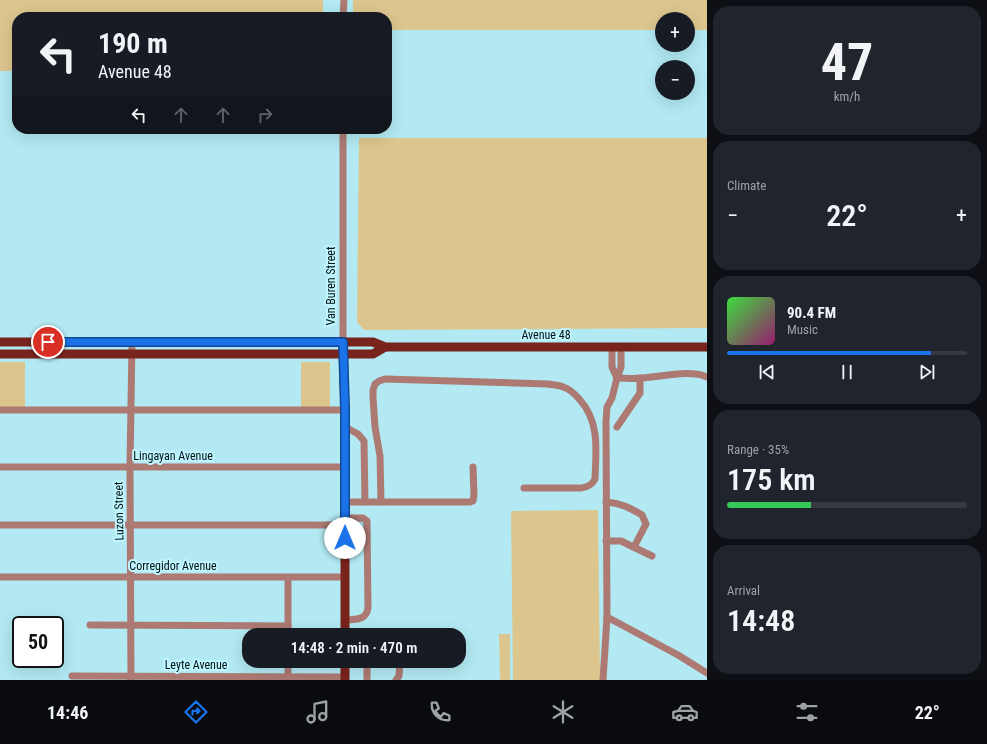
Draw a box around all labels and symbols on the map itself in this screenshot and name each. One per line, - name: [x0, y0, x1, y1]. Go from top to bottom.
- street label: Van Buren Street: [324, 246, 338, 325]
- pin: [31, 325, 65, 359]
- street label: Avenue 48: [521, 328, 571, 342]
- street label: Lingayan Avenue: [133, 449, 213, 463]
- street label: Luzon Street: [111, 481, 127, 541]
- position arrow: [324, 517, 366, 559]
- street label: Corregidor Avenue: [129, 559, 217, 573]
- speed limit sign: 50: [12, 616, 64, 668]
- street label: Leyte Avenue: [165, 658, 228, 672]

